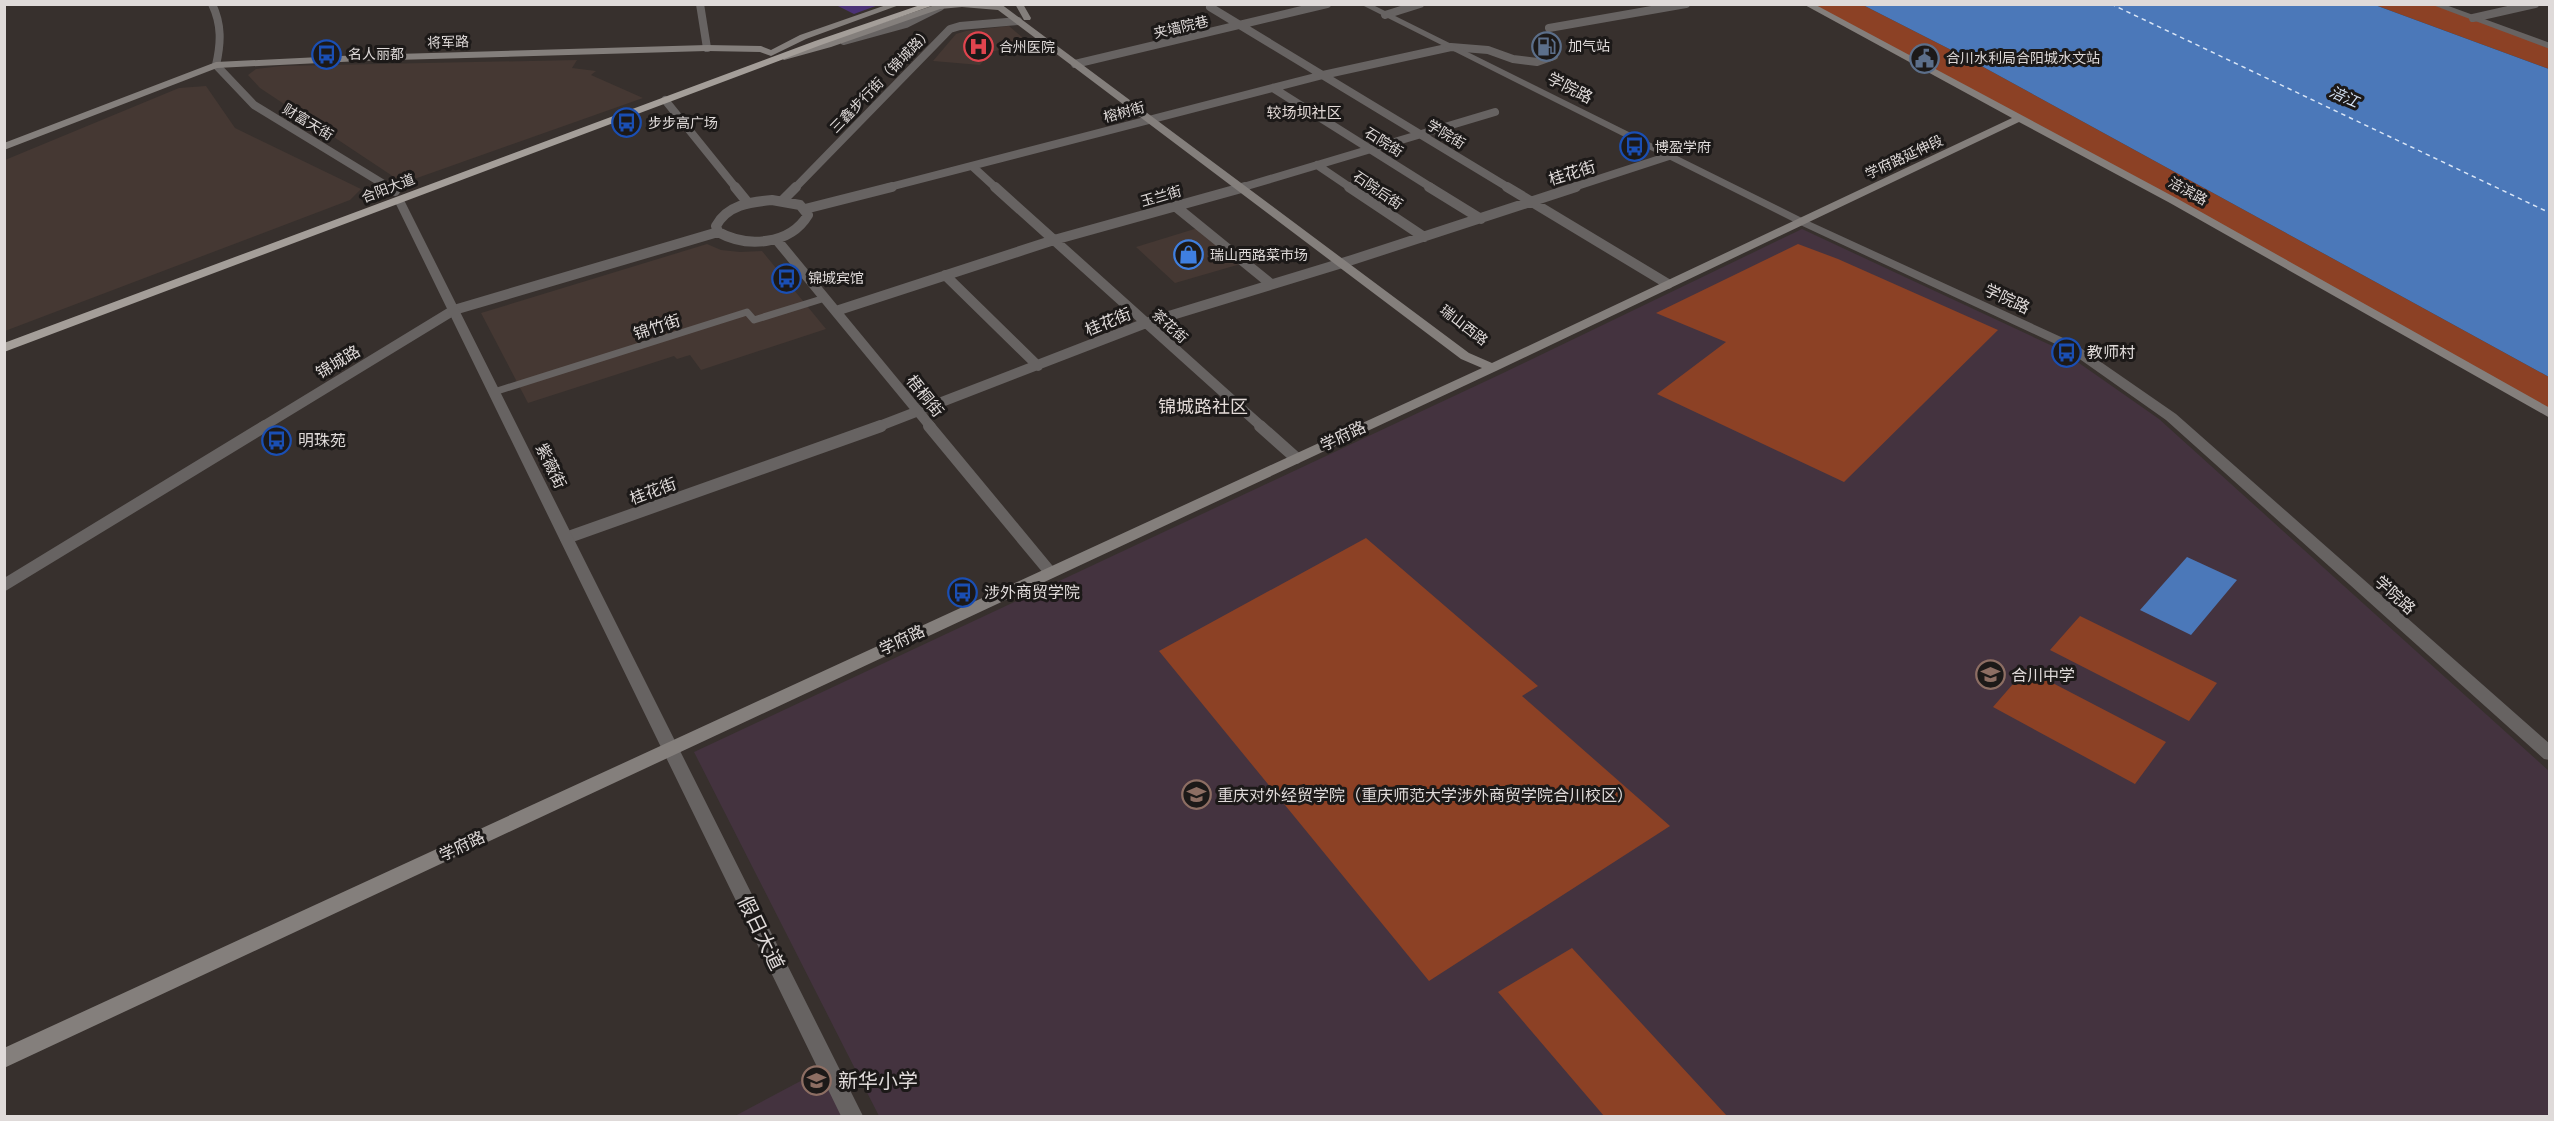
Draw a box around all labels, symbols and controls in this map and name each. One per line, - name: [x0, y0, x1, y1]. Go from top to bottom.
- street label: 夹墙院巷: [1152, 13, 1210, 41]
- street label: 三鑫步行街（锦城路）: [827, 24, 935, 136]
- fuel station icon: 加气站: [1531, 30, 1563, 62]
- hospital icon: 合州医院: [962, 31, 994, 63]
- street label: 将军路: [427, 33, 469, 51]
- bus stop icon: 名人丽都: [311, 38, 343, 70]
- place label: 加气站: [1568, 38, 1610, 54]
- place label: 合州医院: [999, 39, 1055, 55]
- public building icon: 合川水利局合阳城水文站: [1909, 42, 1941, 74]
- place label: 名人丽都: [348, 46, 404, 62]
- place label: 合川水利局合阳城水文站: [1946, 50, 2100, 66]
- street label: 学院路: [1544, 69, 1596, 107]
- water label: 涪江: [2327, 83, 2363, 112]
- street label: 榕树街: [1102, 99, 1146, 125]
- street label: 财富天街: [280, 101, 336, 143]
- district label: 较场坝社区: [1266, 104, 1342, 122]
- bus stop icon: 步步高广场: [611, 107, 643, 139]
- place label: 步步高广场: [648, 115, 718, 131]
- street label: 学院街: [1424, 116, 1468, 152]
- street label: 石院街: [1362, 124, 1406, 160]
- bus stop icon: 博盈学府: [1618, 131, 1650, 163]
- street label: 学府路延伸段: [1863, 132, 1945, 182]
- place label: 博盈学府: [1655, 139, 1711, 155]
- street label: 桂花街: [1546, 157, 1598, 189]
- street label: 石院后街: [1350, 168, 1406, 212]
- street label: 合阳大道: [359, 170, 417, 206]
- street label: 涪滨路: [2166, 174, 2210, 208]
- street label: 玉兰街: [1139, 183, 1183, 209]
- shop icon: 瑞山西路菜市场: [1173, 239, 1205, 271]
- place label: 瑞山西路菜市场: [1210, 247, 1308, 263]
- bus stop icon: 锦城宾馆: [771, 262, 803, 294]
- place label: 锦城宾馆: [808, 270, 864, 286]
- street label: 学院路: [1981, 280, 2033, 318]
- street label: 瑞山西路: [1437, 301, 1491, 349]
- street label: 桂花街: [1082, 304, 1134, 340]
- street label: 茶花街: [1149, 306, 1191, 346]
- street label: 锦竹街: [631, 311, 683, 343]
- bus stop icon: 教师村: [2050, 336, 2082, 368]
- street label: 锦城路: [313, 341, 363, 383]
- place label: 教师村: [2087, 343, 2135, 362]
- street label: 梧桐街: [903, 371, 947, 421]
- district label: 锦城路社区: [1158, 396, 1248, 417]
- street label: 学府路: [1317, 417, 1369, 455]
- bus stop icon: 明珠苑: [261, 424, 293, 456]
- place label: 明珠苑: [298, 431, 346, 450]
- street label: 紫薇街: [532, 440, 570, 492]
- street label: 桂花街: [627, 474, 679, 508]
- street label: 学院路: [2371, 572, 2419, 618]
- bus stop icon: 涉外商贸学院: [947, 576, 979, 608]
- place label: 涉外商贸学院: [984, 583, 1080, 602]
- street label: 学府路: [876, 621, 928, 659]
- school or university icon: 合川中学: [1974, 659, 2006, 691]
- place label: 合川中学: [2011, 666, 2075, 685]
- school or university icon: 重庆对外经贸学院（重庆师范大学涉外商贸学院合川校区）: [1180, 779, 1212, 811]
- place label: 重庆对外经贸学院（重庆师范大学涉外商贸学院合川校区）: [1217, 786, 1633, 805]
- street label: 学府路: [436, 827, 488, 865]
- street label: 假日大道: [733, 892, 789, 974]
- school or university icon: 新华小学: [801, 1065, 833, 1097]
- place label: 新华小学: [838, 1069, 918, 1093]

